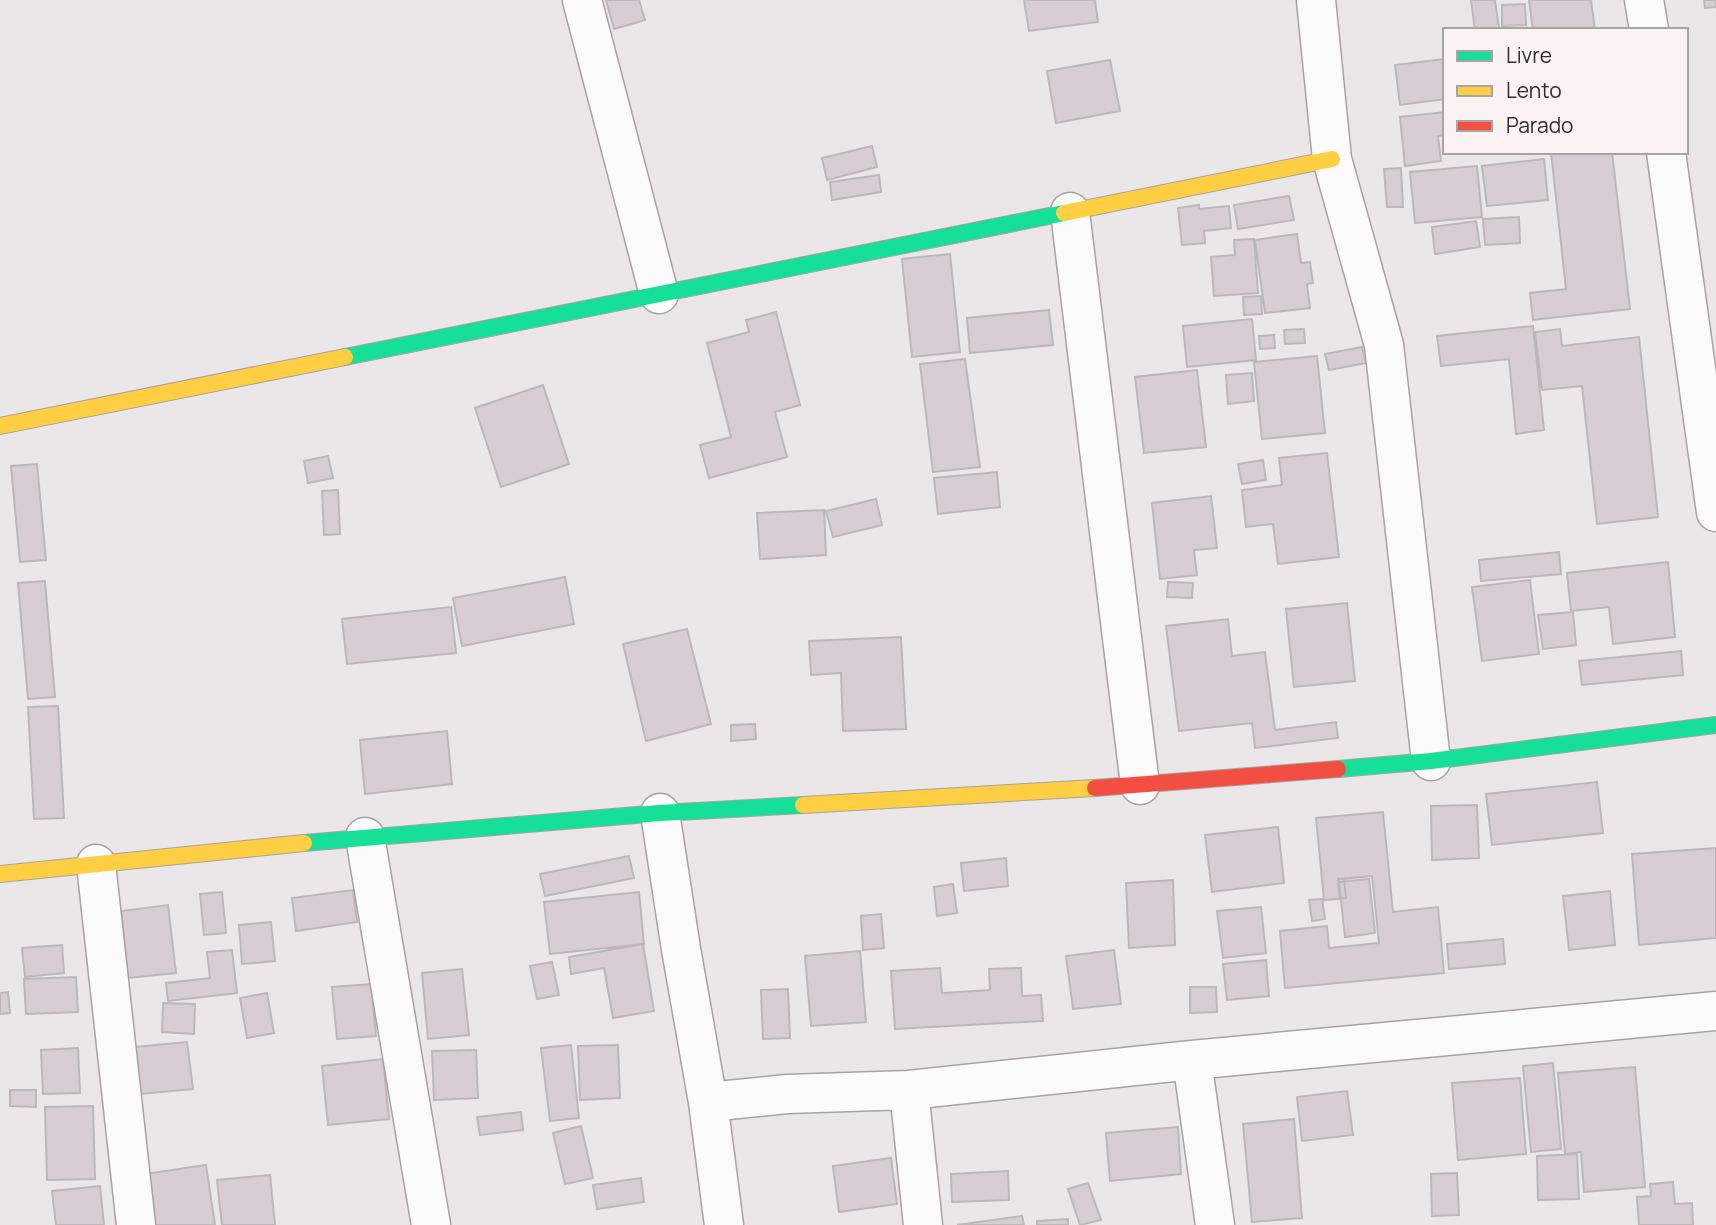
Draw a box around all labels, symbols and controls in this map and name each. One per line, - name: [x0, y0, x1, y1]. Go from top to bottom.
- legend: [1443, 28, 1688, 154]
- text: Livre: [1506, 41, 1552, 69]
- text: Lento: [1506, 76, 1562, 104]
- text: Parado: [1506, 111, 1574, 139]

